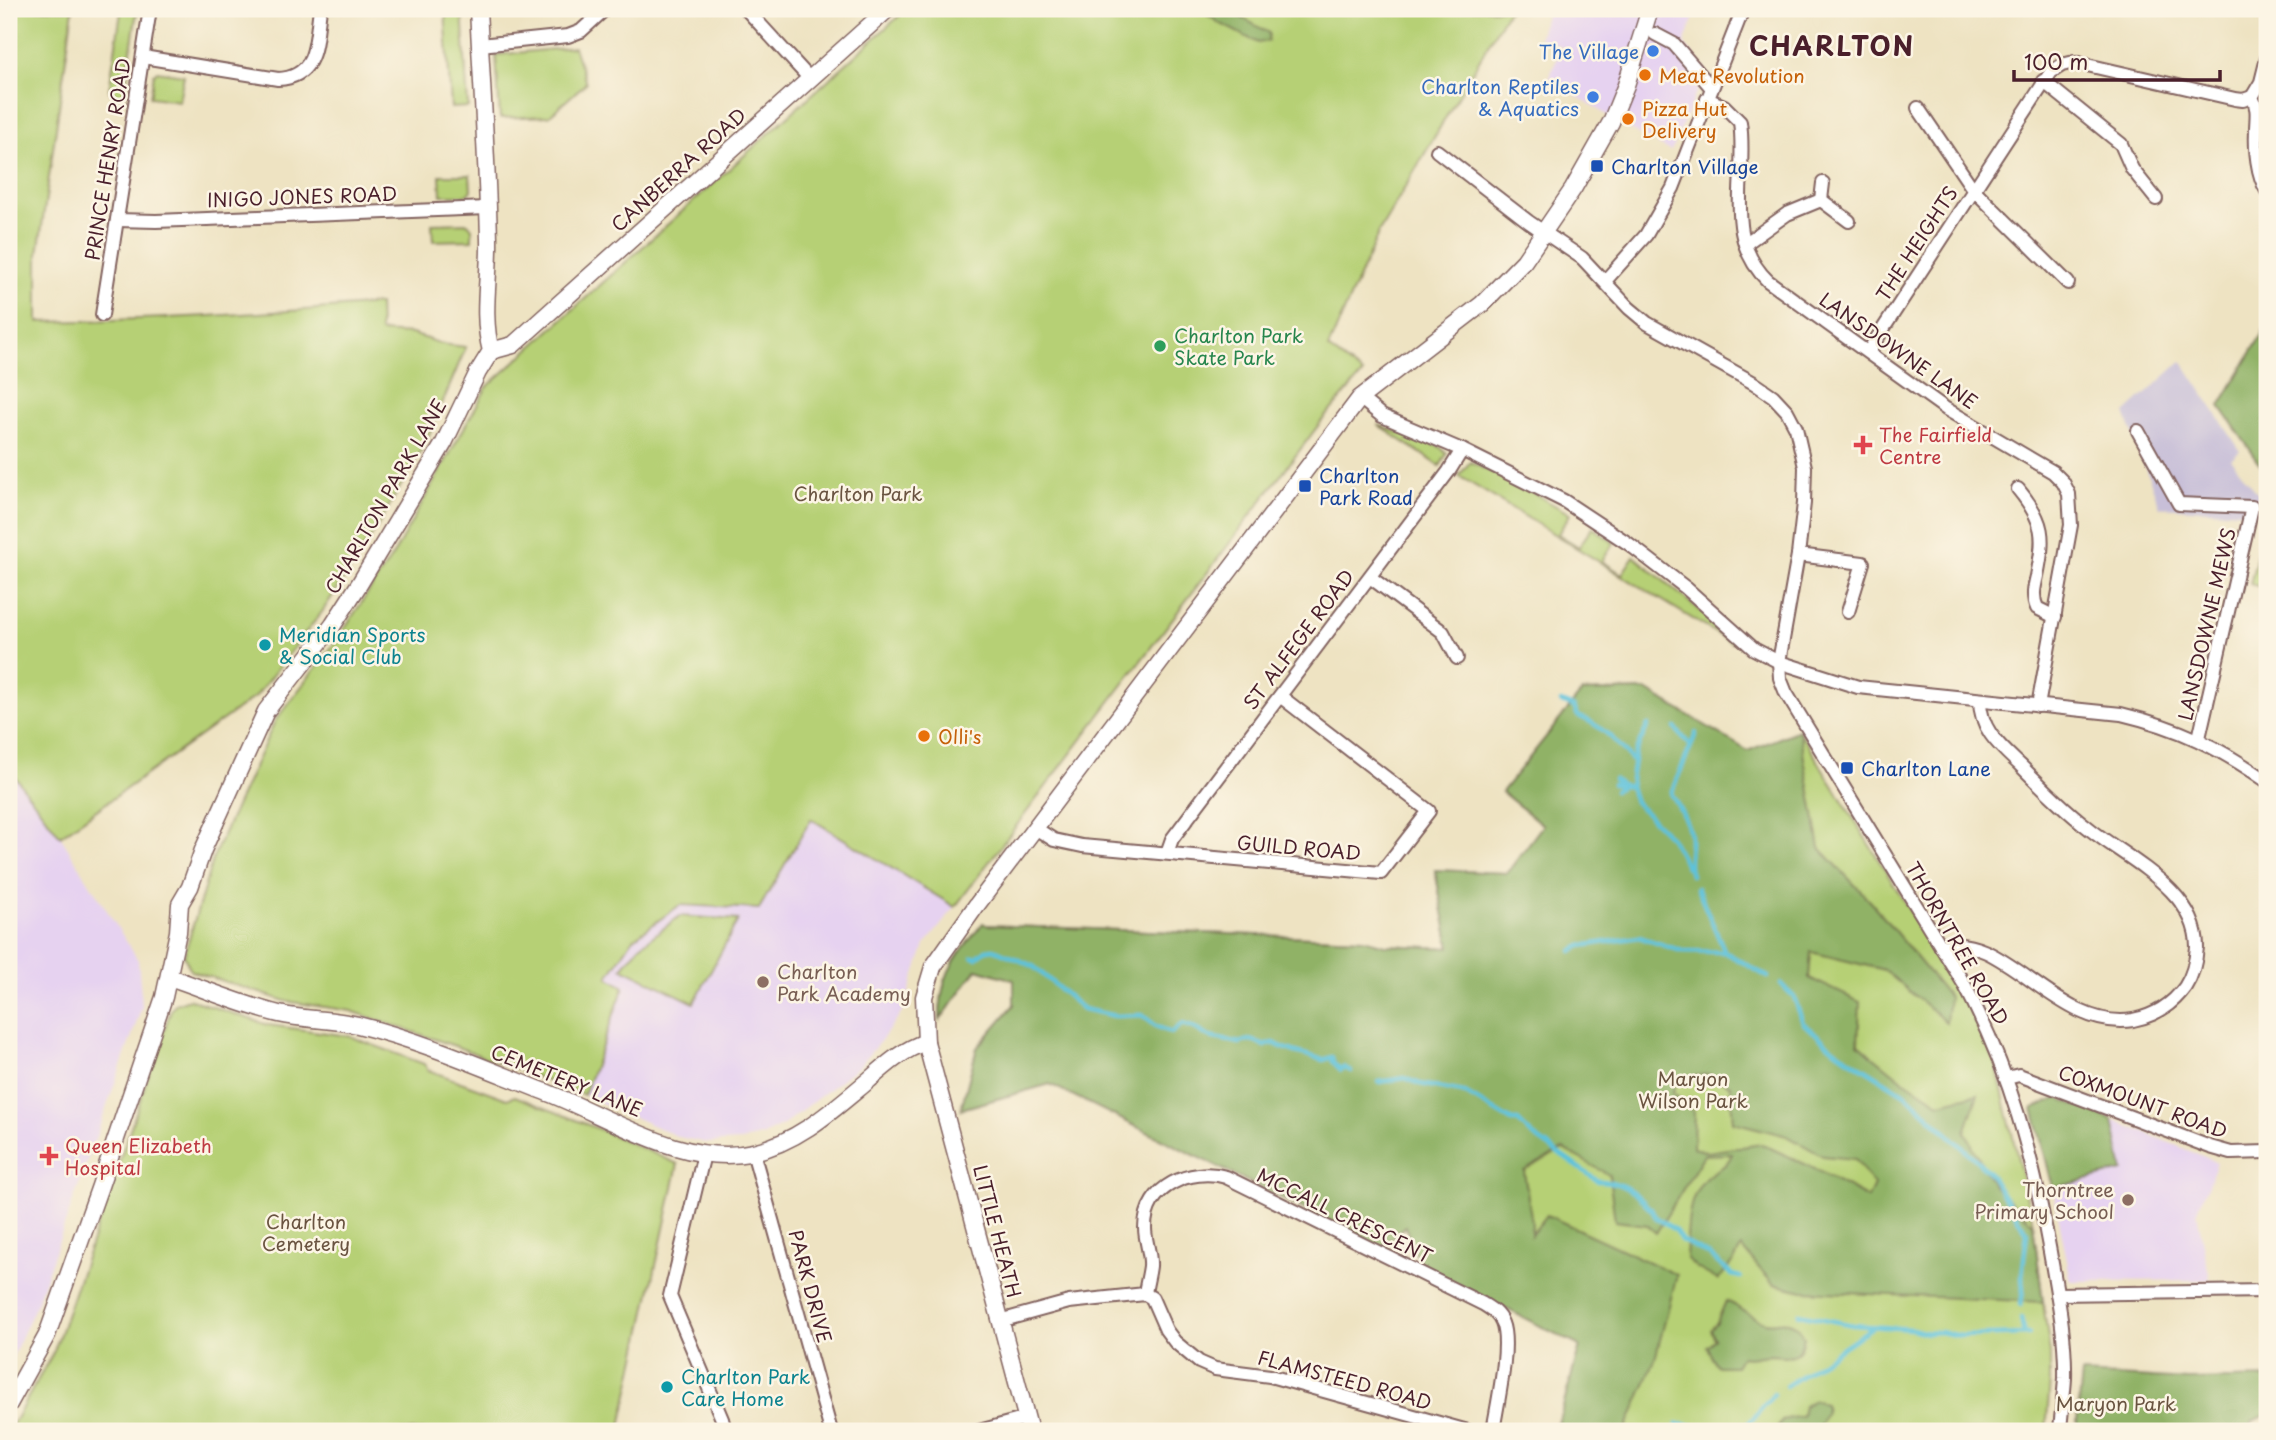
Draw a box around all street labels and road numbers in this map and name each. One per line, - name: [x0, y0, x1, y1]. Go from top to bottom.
- street label: PRINCE HENRY ROAD: [77, 56, 137, 262]
- street label: CANBERRA ROAD: [604, 101, 752, 237]
- street label: INIGO JONES ROAD: [206, 179, 398, 213]
- street label: THE HEIGHTS: [1868, 180, 1964, 306]
- street label: LANSDOWNE LANE: [1814, 285, 1984, 415]
- street label: CHARLTON PARK LANE: [318, 393, 452, 599]
- street label: LANSDOWNE MEWS: [2170, 525, 2242, 723]
- street label: ST ALFEGE ROAD: [1236, 563, 1360, 715]
- street label: GUILD ROAD: [1236, 828, 1362, 866]
- street label: THORNTREE ROAD: [1900, 856, 2016, 1030]
- street label: CEMETERY LANE: [487, 1037, 647, 1123]
- street label: COXMOUNT ROAD: [2055, 1057, 2231, 1145]
- street label: MCCALL CRESCENT: [1253, 1160, 1437, 1270]
- street label: LITTLE HEATH: [967, 1162, 1029, 1300]
- street label: PARK DRIVE: [782, 1226, 840, 1346]
- street label: FLAMSTEED ROAD: [1255, 1342, 1435, 1416]

